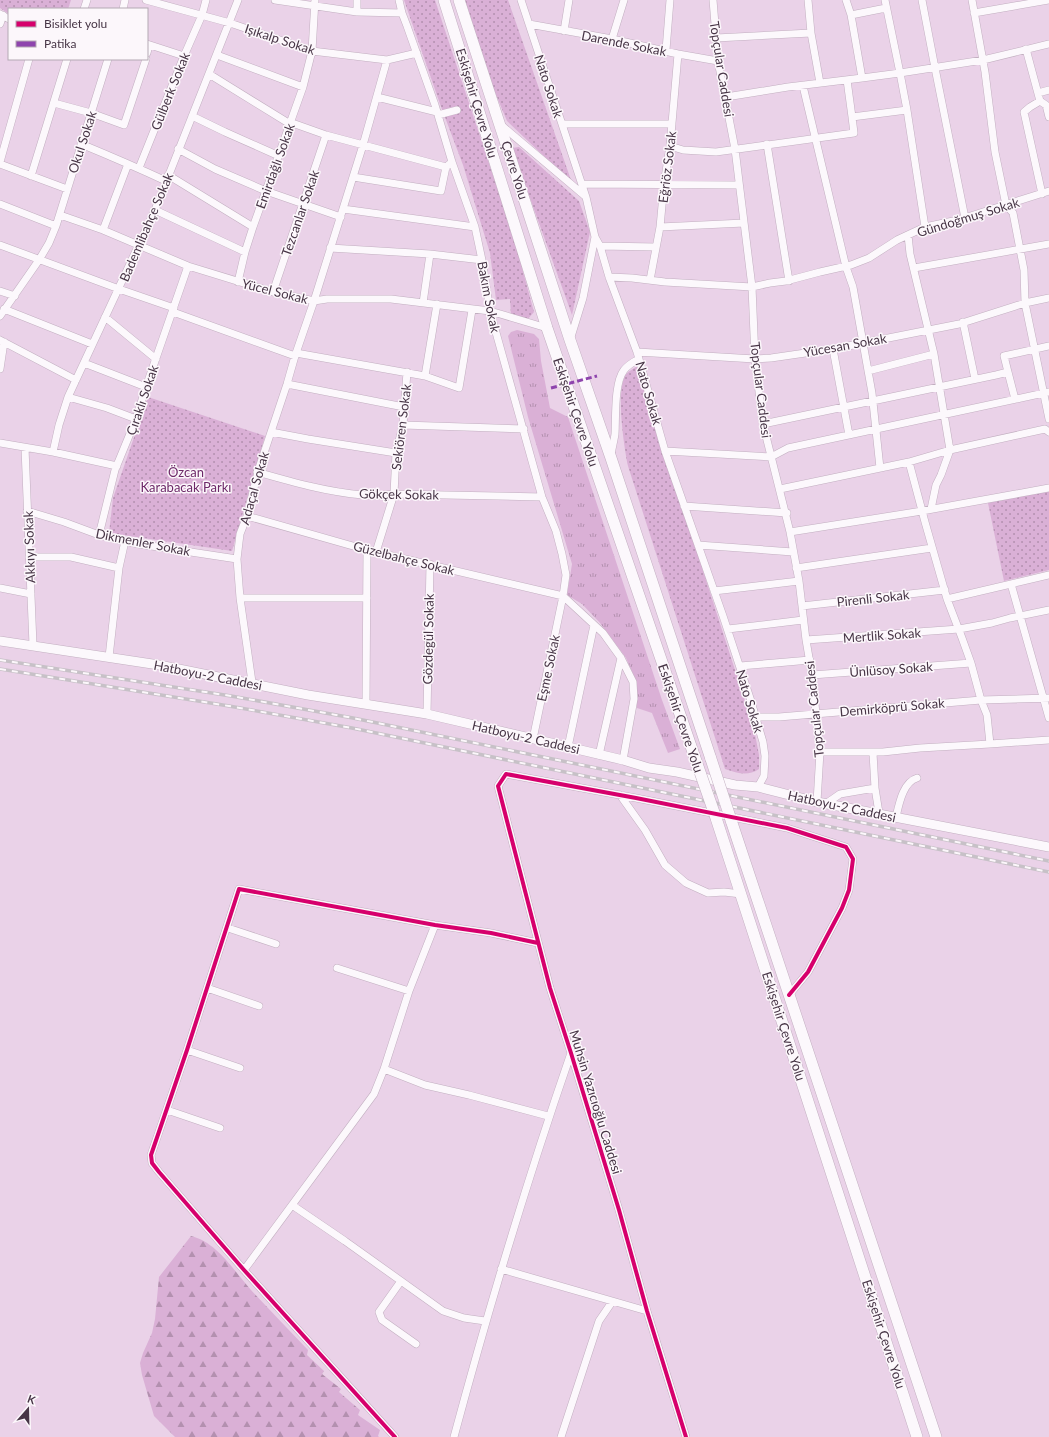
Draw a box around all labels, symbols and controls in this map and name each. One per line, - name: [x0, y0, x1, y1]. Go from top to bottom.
- legend: [8, 8, 148, 60]
- text: Bisiklet yolu: [44, 16, 107, 31]
- street label: Işıkalp Sokak: [243, 20, 318, 58]
- street label: Topçular Caddesi: [707, 20, 737, 118]
- street label: Darende Sokak: [580, 27, 668, 59]
- text: Patika: [44, 36, 76, 51]
- street label: Eskişehir Çevre Yolu: [453, 46, 501, 160]
- street label: Gülberk Sokak: [147, 49, 193, 132]
- street label: Nato Sokak: [531, 52, 567, 120]
- street label: Okul Sokak: [64, 108, 100, 175]
- street label: Emirdağlı Sokak: [252, 121, 298, 211]
- street label: Eğriöz Sokak: [655, 130, 679, 204]
- street label: Çevre Yolu: [498, 139, 532, 201]
- street label: Tezcanlar Sokak: [278, 167, 322, 258]
- street label: Bademlibahçe Sokak: [116, 170, 176, 284]
- street label: Gündoğmuş Sokak: [915, 194, 1022, 240]
- street label: Bakım Sokak: [474, 260, 504, 335]
- street label: Yücel Sokak: [240, 275, 310, 307]
- street label: Yücesan Sokak: [802, 330, 888, 360]
- street label: Topçular Caddesi: [747, 341, 775, 439]
- street label: Eskişehir Çevre Yolu: [550, 356, 602, 468]
- street label: Nato Sokak: [632, 359, 666, 427]
- street label: Çıraklı Sokak: [123, 362, 162, 437]
- street label: Sekiören Sokak: [388, 382, 414, 471]
- street label: Adaçal Sokak: [236, 449, 272, 527]
- park label: Özcan Karabacak Parkı: [141, 464, 232, 495]
- street label: Gökçek Sokak: [359, 485, 440, 503]
- street label: Akkıyı Sokak: [20, 510, 38, 583]
- street label: Dikmenler Sokak: [94, 525, 192, 559]
- street label: Güzelbahçe Sokak: [352, 538, 457, 578]
- street label: Pirenli Sokak: [836, 586, 911, 610]
- street label: Gözdegül Sokak: [419, 593, 437, 685]
- street label: Mertlik Sokak: [842, 624, 922, 646]
- street label: Eşme Sokak: [533, 633, 563, 703]
- street label: Hatboyu-2 Caddesi: [152, 657, 264, 693]
- street label: Ünlüsoy Sokak: [849, 658, 934, 680]
- street label: Topçular Caddesi: [801, 660, 827, 758]
- street label: Eskişehir Çevre Yolu: [655, 662, 707, 774]
- street label: Nato Sokak: [733, 667, 767, 735]
- street label: Demirköprü Sokak: [839, 694, 946, 720]
- street label: Hatboyu-2 Caddesi: [471, 717, 581, 757]
- street label: Hatboyu-2 Caddesi: [786, 787, 898, 825]
- street label: Eskişehir Çevre Yolu: [759, 969, 809, 1083]
- street label: Muhsin Yazıcıoğlu Caddesi: [566, 1028, 626, 1176]
- street label: Eskişehir Çevre Yolu: [859, 1277, 909, 1391]
- north arrow: [8, 1389, 48, 1429]
- text: K: [26, 1392, 38, 1407]

